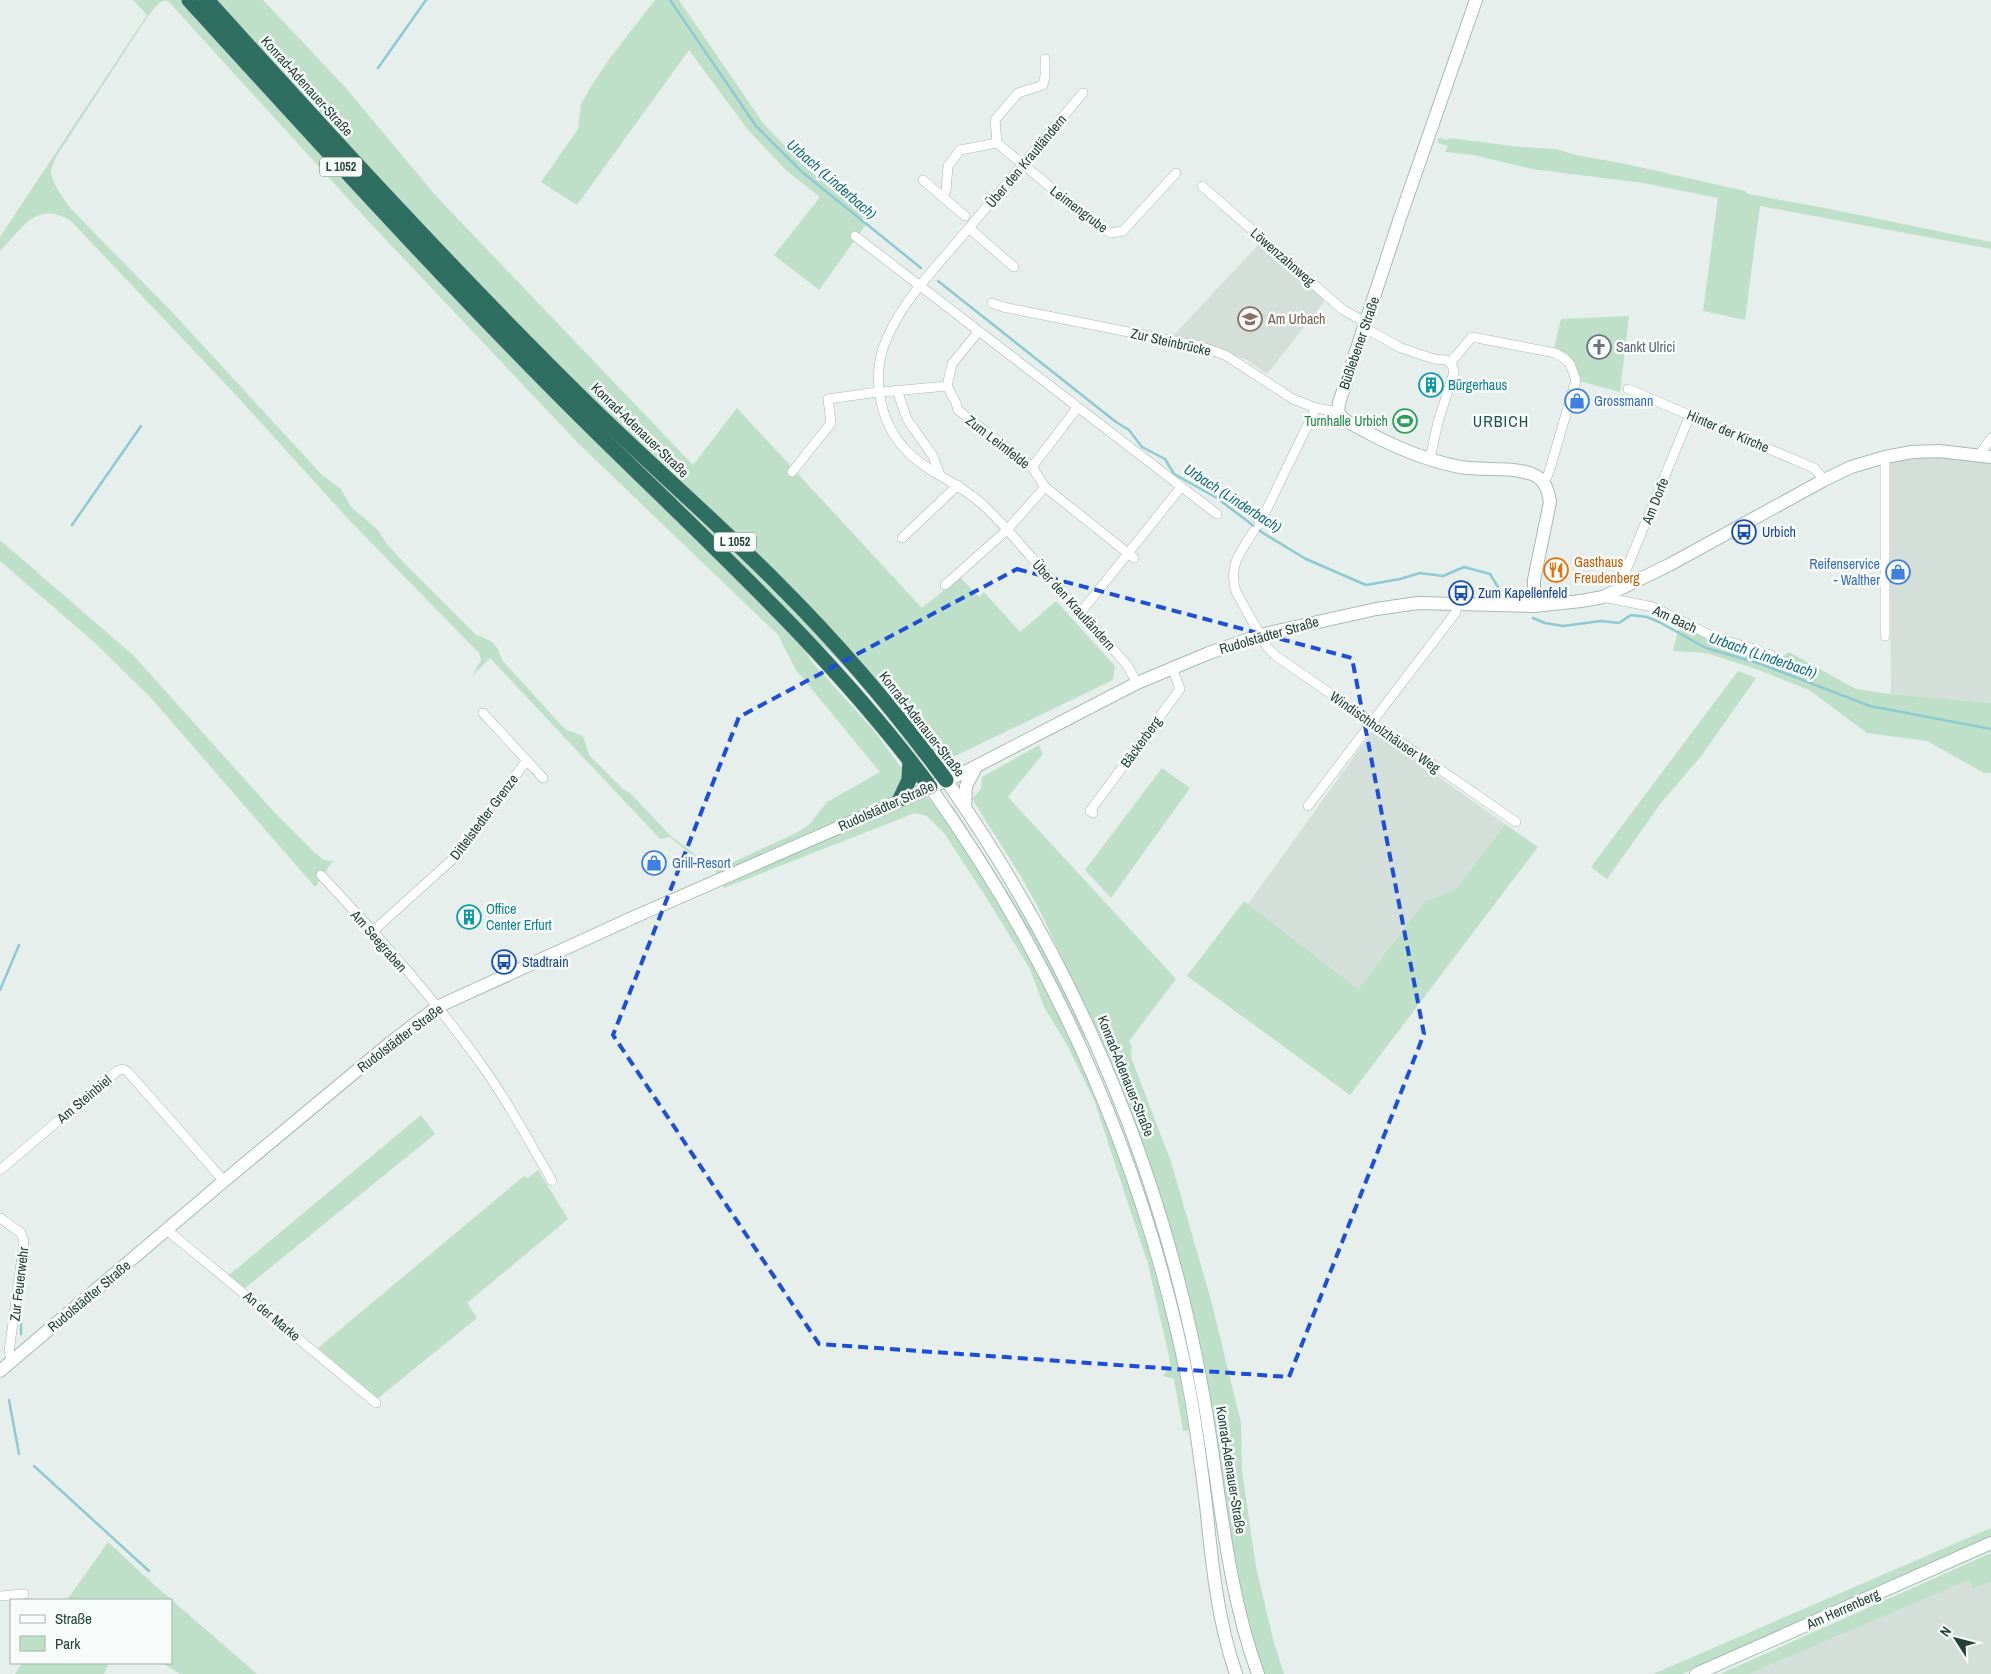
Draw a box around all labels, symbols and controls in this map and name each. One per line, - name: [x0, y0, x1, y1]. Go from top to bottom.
- street label: Konrad-Adenauer-Straße: [257, 32, 357, 140]
- street label: Über den Krautländern: [982, 111, 1070, 211]
- water label: Urbach (Linderbach): [783, 134, 881, 224]
- road number: L 1052: [320, 158, 362, 176]
- street label: Leimengrube: [1047, 181, 1111, 237]
- street label: Löwenzahnweg: [1247, 224, 1319, 290]
- street label: Büßlebener Straße: [1335, 294, 1383, 392]
- school or university icon: Am Urbach: [1237, 306, 1263, 332]
- place label: Am Urbach: [1267, 310, 1325, 328]
- street label: Zur Steinbrücke: [1129, 324, 1213, 360]
- church icon: Sankt Ulrici: [1586, 334, 1612, 360]
- place label: Sankt Ulrici: [1616, 338, 1675, 356]
- building icon: Bürgerhaus: [1418, 372, 1444, 398]
- place label: Bürgerhaus: [1448, 376, 1508, 394]
- street label: Konrad-Adenauer-Straße: [587, 379, 693, 481]
- shop icon: Grossmann: [1564, 388, 1590, 414]
- place label: Grossmann: [1594, 392, 1653, 410]
- street label: Hinter der Kirche: [1684, 406, 1772, 456]
- sports icon: Turnhalle Urbich: [1392, 408, 1418, 434]
- district label: URBICH: [1473, 410, 1529, 432]
- street label: Zum Leimfelde: [962, 411, 1034, 473]
- place label: Turnhalle Urbich: [1304, 412, 1388, 430]
- water label: Urbach (Linderbach): [1180, 458, 1286, 538]
- street label: Am Dorfe: [1637, 475, 1672, 528]
- bus stop icon: Urbich: [1731, 519, 1757, 545]
- place label: Urbich: [1762, 523, 1796, 541]
- road number: L 1052: [714, 532, 756, 552]
- place label: Gasthaus Freudenberg: [1574, 553, 1640, 587]
- place label: Reifenservice - Walther: [1809, 555, 1880, 589]
- street label: Über den Krautländern: [1028, 556, 1120, 654]
- restaurant icon: Gasthaus Freudenberg: [1543, 557, 1569, 583]
- shop icon: Reifenservice - Walther: [1885, 559, 1911, 585]
- bus stop icon: Zum Kapellenfeld: [1448, 580, 1474, 606]
- place label: Zum Kapellenfeld: [1478, 584, 1567, 602]
- street label: Am Bach: [1649, 601, 1700, 637]
- street label: Rudolstädter Straße: [1217, 612, 1321, 658]
- water label: Urbach (Linderbach): [1706, 627, 1820, 683]
- street label: Konrad-Adenauer-Straße: [875, 668, 969, 780]
- street label: Windischholzhäuser Weg: [1326, 687, 1444, 777]
- street label: Bäckerberg: [1116, 712, 1166, 771]
- street label: Dittelstedter Grenze: [446, 771, 522, 863]
- street label: Rudolstädter Straße: [835, 777, 937, 835]
- shop icon: Grill-Resort: [641, 850, 667, 876]
- place label: Grill-Resort: [672, 854, 731, 872]
- place label: Office Center Erfurt: [486, 900, 552, 934]
- building icon: Office Center Erfurt: [456, 904, 482, 930]
- street label: Am Seegraben: [346, 905, 411, 976]
- bus stop icon: Stadtrain: [491, 949, 517, 975]
- place label: Stadtrain: [522, 953, 569, 971]
- street label: Rudolstädter Straße: [354, 1000, 446, 1076]
- street label: Konrad-Adenauer-Straße: [1094, 1013, 1158, 1139]
- street label: Am Steinbiel: [52, 1071, 115, 1128]
- street label: Zur Feuerwehr: [6, 1246, 33, 1322]
- street label: Rudolstädter Straße: [44, 1256, 134, 1336]
- street label: An der Marke: [239, 1286, 304, 1345]
- street label: Konrad-Adenauer-Straße: [1212, 1405, 1250, 1535]
- street label: Am Herrenberg: [1803, 1585, 1883, 1634]
- legend: [10, 1599, 172, 1664]
- text: Straße: [55, 1608, 92, 1629]
- north arrow: [1931, 1614, 1981, 1664]
- text: N: [1936, 1623, 1955, 1640]
- text: Park: [55, 1633, 81, 1654]

